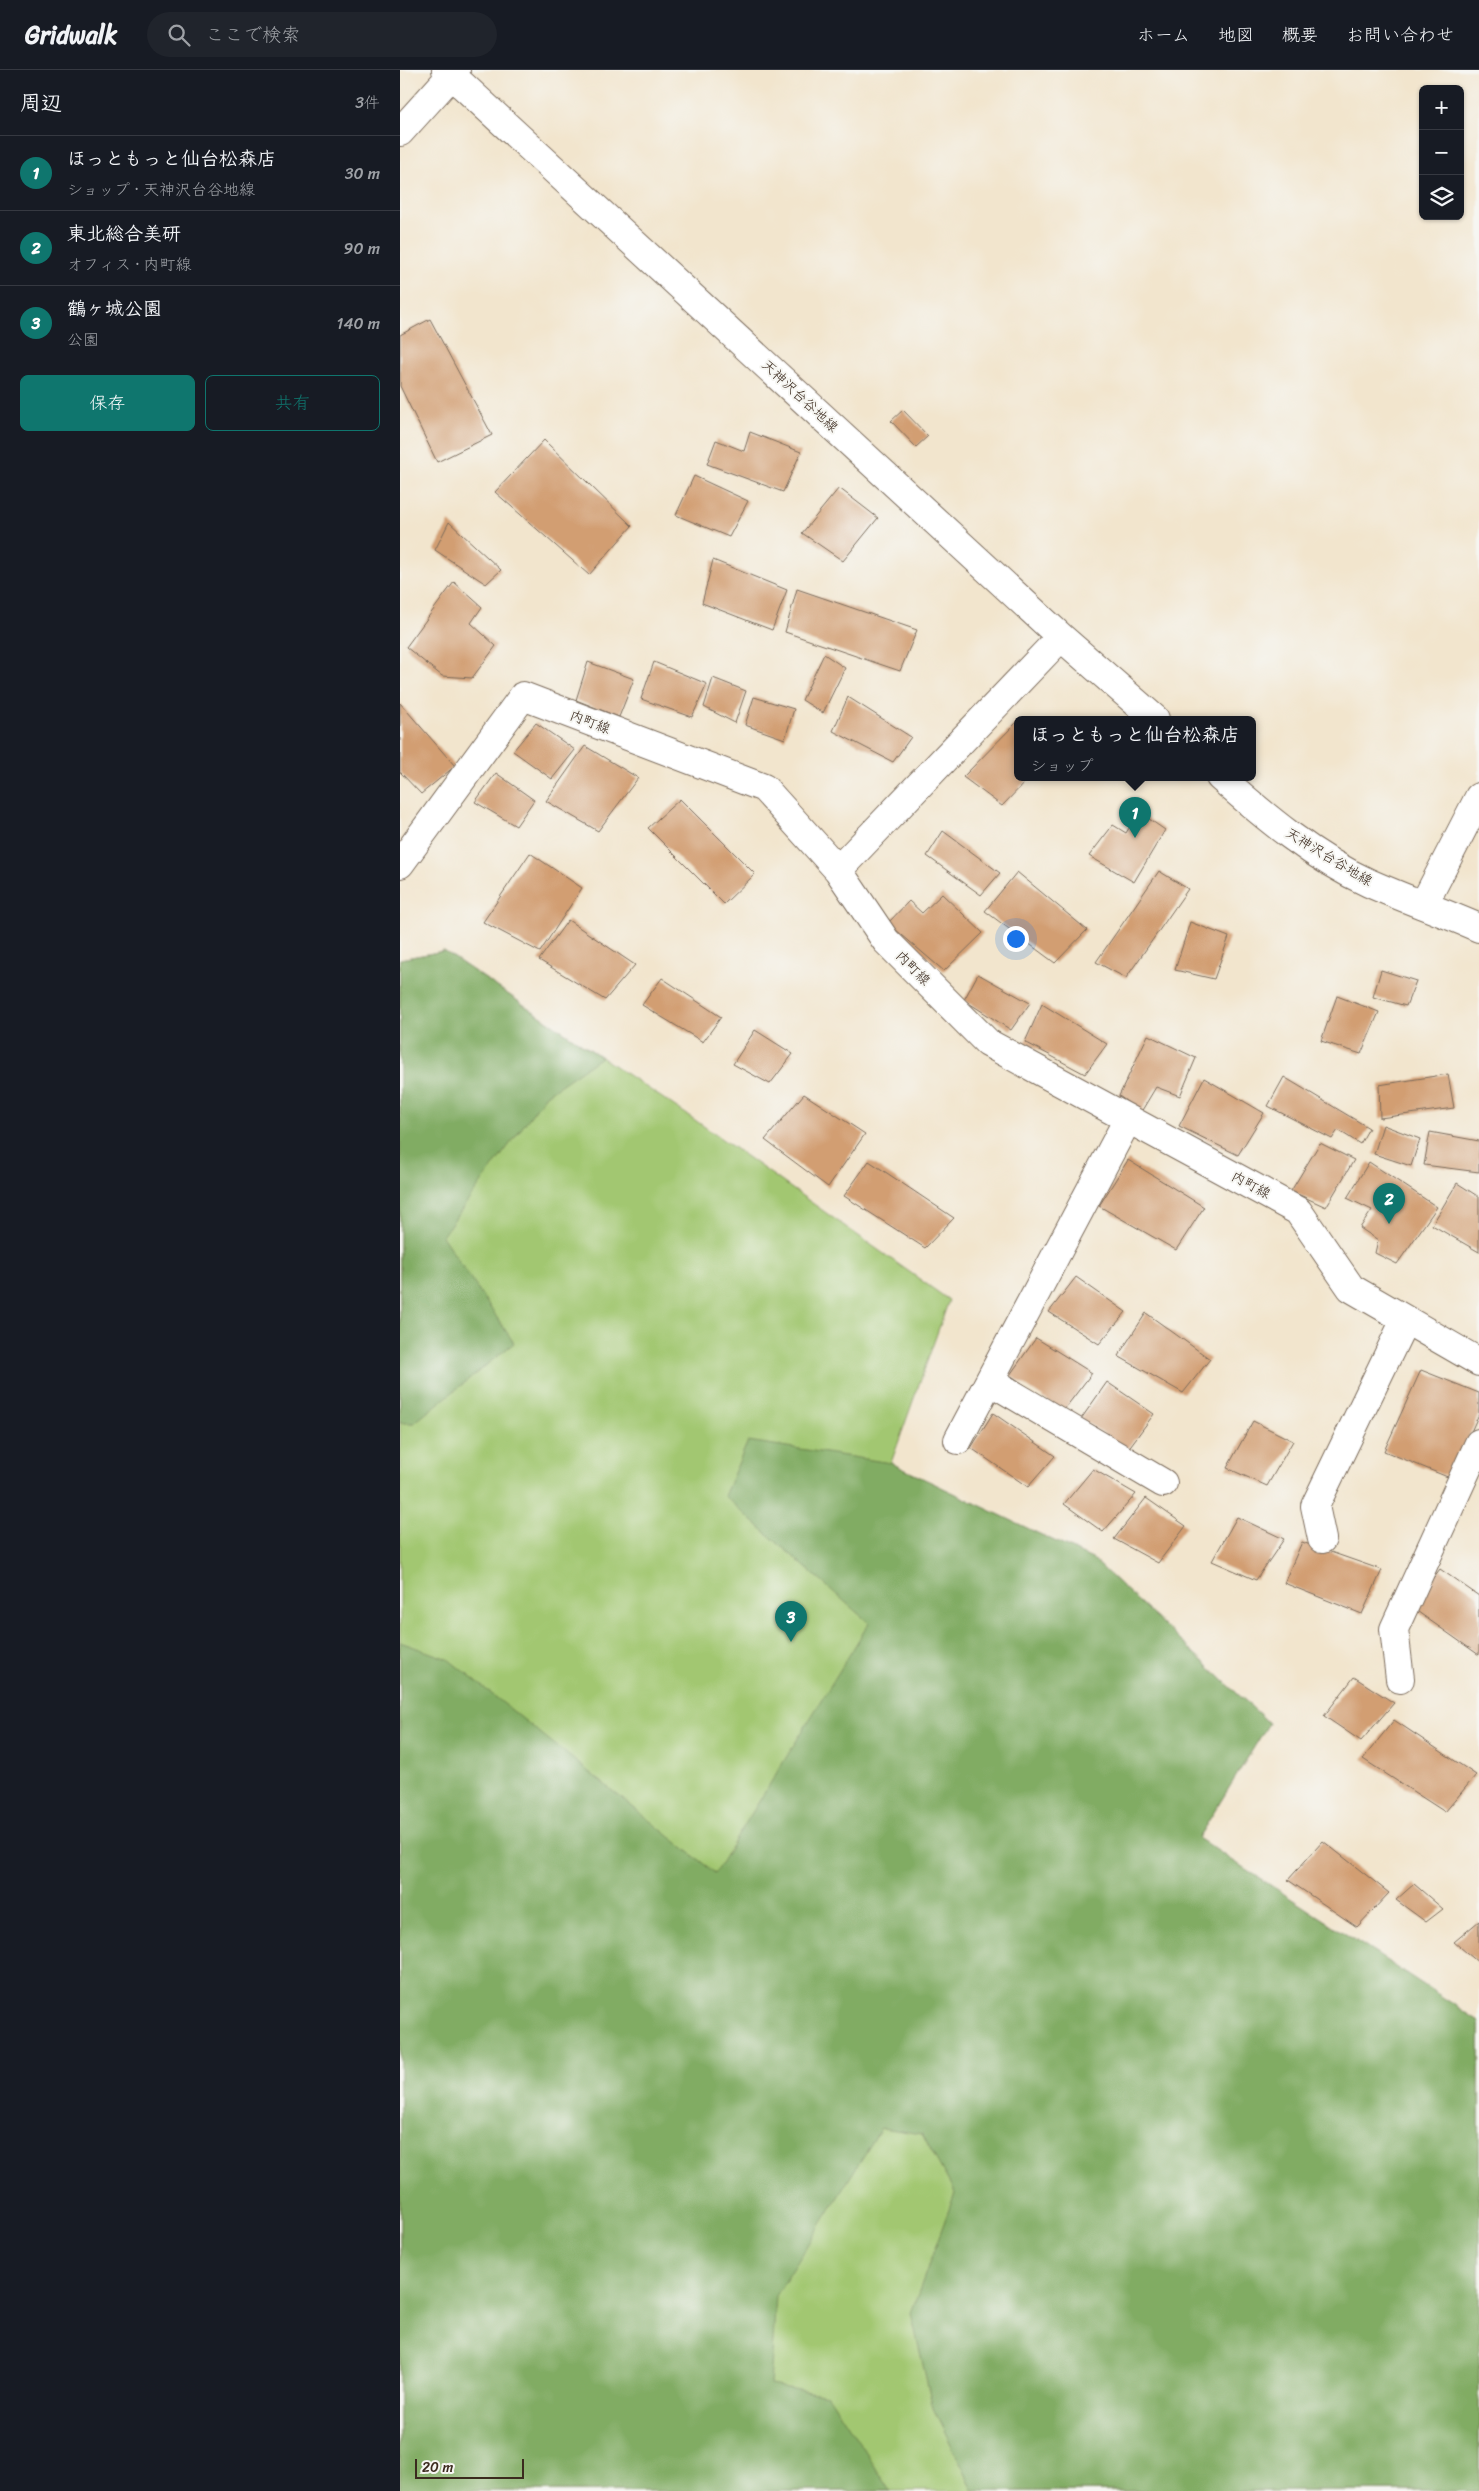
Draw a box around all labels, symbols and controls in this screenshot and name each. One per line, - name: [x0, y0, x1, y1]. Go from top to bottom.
- search box: [147, 12, 497, 57]
- text: Gridwalk: [25, 14, 117, 56]
- text: ここで検索: [205, 18, 300, 51]
- text: ホーム: [1137, 19, 1190, 51]
- text: 地図: [1218, 19, 1254, 51]
- text: 概要: [1282, 19, 1318, 51]
- text: お問い合わせ: [1346, 19, 1454, 51]
- icon: search: [165, 21, 193, 49]
- text: 周辺: [20, 84, 62, 122]
- map controls: [1419, 85, 1464, 220]
- button: +: [1419, 85, 1464, 130]
- text: 3件: [355, 88, 380, 117]
- button: −: [1419, 130, 1464, 175]
- text: ほっともっと仙台松森店: [67, 142, 276, 175]
- text: 1: [33, 159, 39, 188]
- text: 30 m: [345, 159, 380, 188]
- text: ショップ · 天神沢台谷地線: [67, 175, 255, 204]
- button: layers: [1419, 175, 1464, 220]
- text: 東北総合美研: [67, 217, 181, 250]
- text: 2: [31, 234, 41, 263]
- text: 90 m: [344, 234, 380, 263]
- text: オフィス · 内町線: [67, 250, 192, 279]
- text: 鶴ヶ城公園: [67, 292, 162, 325]
- text: 3: [32, 309, 40, 338]
- text: 140 m: [337, 309, 380, 338]
- text: 公園: [67, 325, 99, 354]
- street label: 天神沢台谷地線: [756, 353, 844, 439]
- button: 保存: [20, 375, 195, 431]
- button: 共有: [205, 375, 380, 431]
- street label: 内町線: [566, 703, 614, 741]
- popup: [1014, 716, 1256, 781]
- text: ほっともっと仙台松森店: [1030, 718, 1240, 751]
- text: ショップ: [1030, 751, 1094, 780]
- pin: 1: [1119, 797, 1151, 838]
- street label: 天神沢台谷地線: [1281, 821, 1377, 893]
- your location: [1003, 926, 1029, 952]
- street label: 内町線: [889, 944, 937, 992]
- street label: 内町線: [1227, 1164, 1275, 1206]
- pin: 2: [1373, 1183, 1405, 1224]
- pin: 3: [775, 1601, 807, 1642]
- text: 20 m: [422, 2455, 453, 2480]
- scale bar: [415, 2456, 524, 2479]

